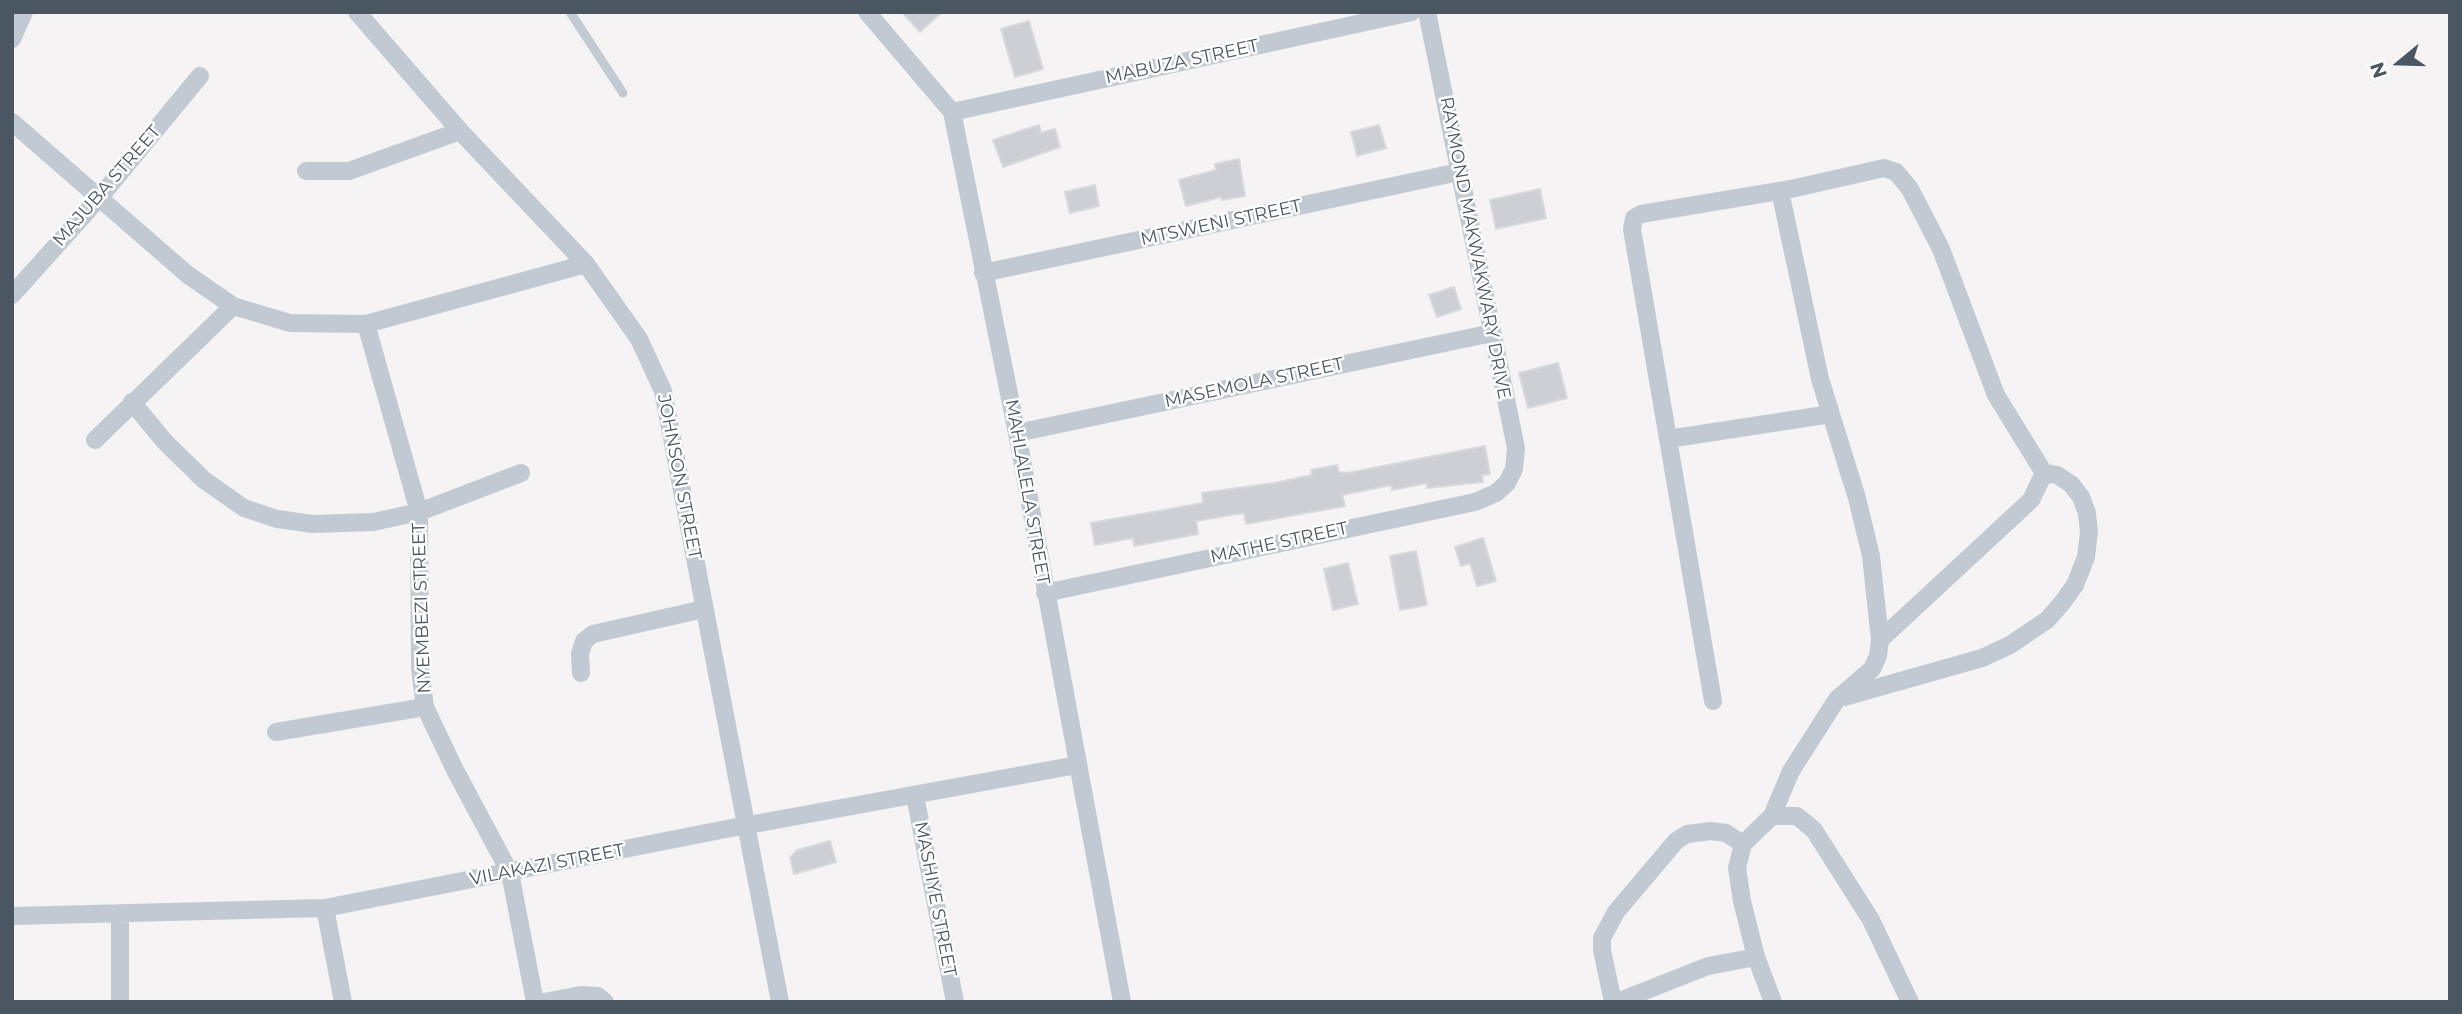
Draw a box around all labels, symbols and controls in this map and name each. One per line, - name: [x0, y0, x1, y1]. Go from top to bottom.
- north arrow: [2364, 28, 2434, 98]
- street label: MABUZA STREET: [1104, 35, 1260, 89]
- text: N: [2365, 59, 2392, 81]
- street label: RAYMOND MAKWAKWARY DRIVE: [1435, 95, 1515, 401]
- street label: MAJUBA STREET: [49, 121, 165, 251]
- street label: MTSWENI STREET: [1139, 195, 1303, 251]
- street label: MASEMOLA STREET: [1163, 353, 1345, 413]
- street label: JOHNSON STREET: [652, 393, 706, 561]
- street label: MAHLALELA STREET: [1000, 398, 1054, 586]
- street label: MATHE STREET: [1208, 518, 1350, 568]
- street label: NYEMBEZI STREET: [408, 522, 436, 694]
- street label: MASHIYE STREET: [909, 820, 961, 978]
- street label: VILAKAZI STREET: [468, 839, 626, 891]

